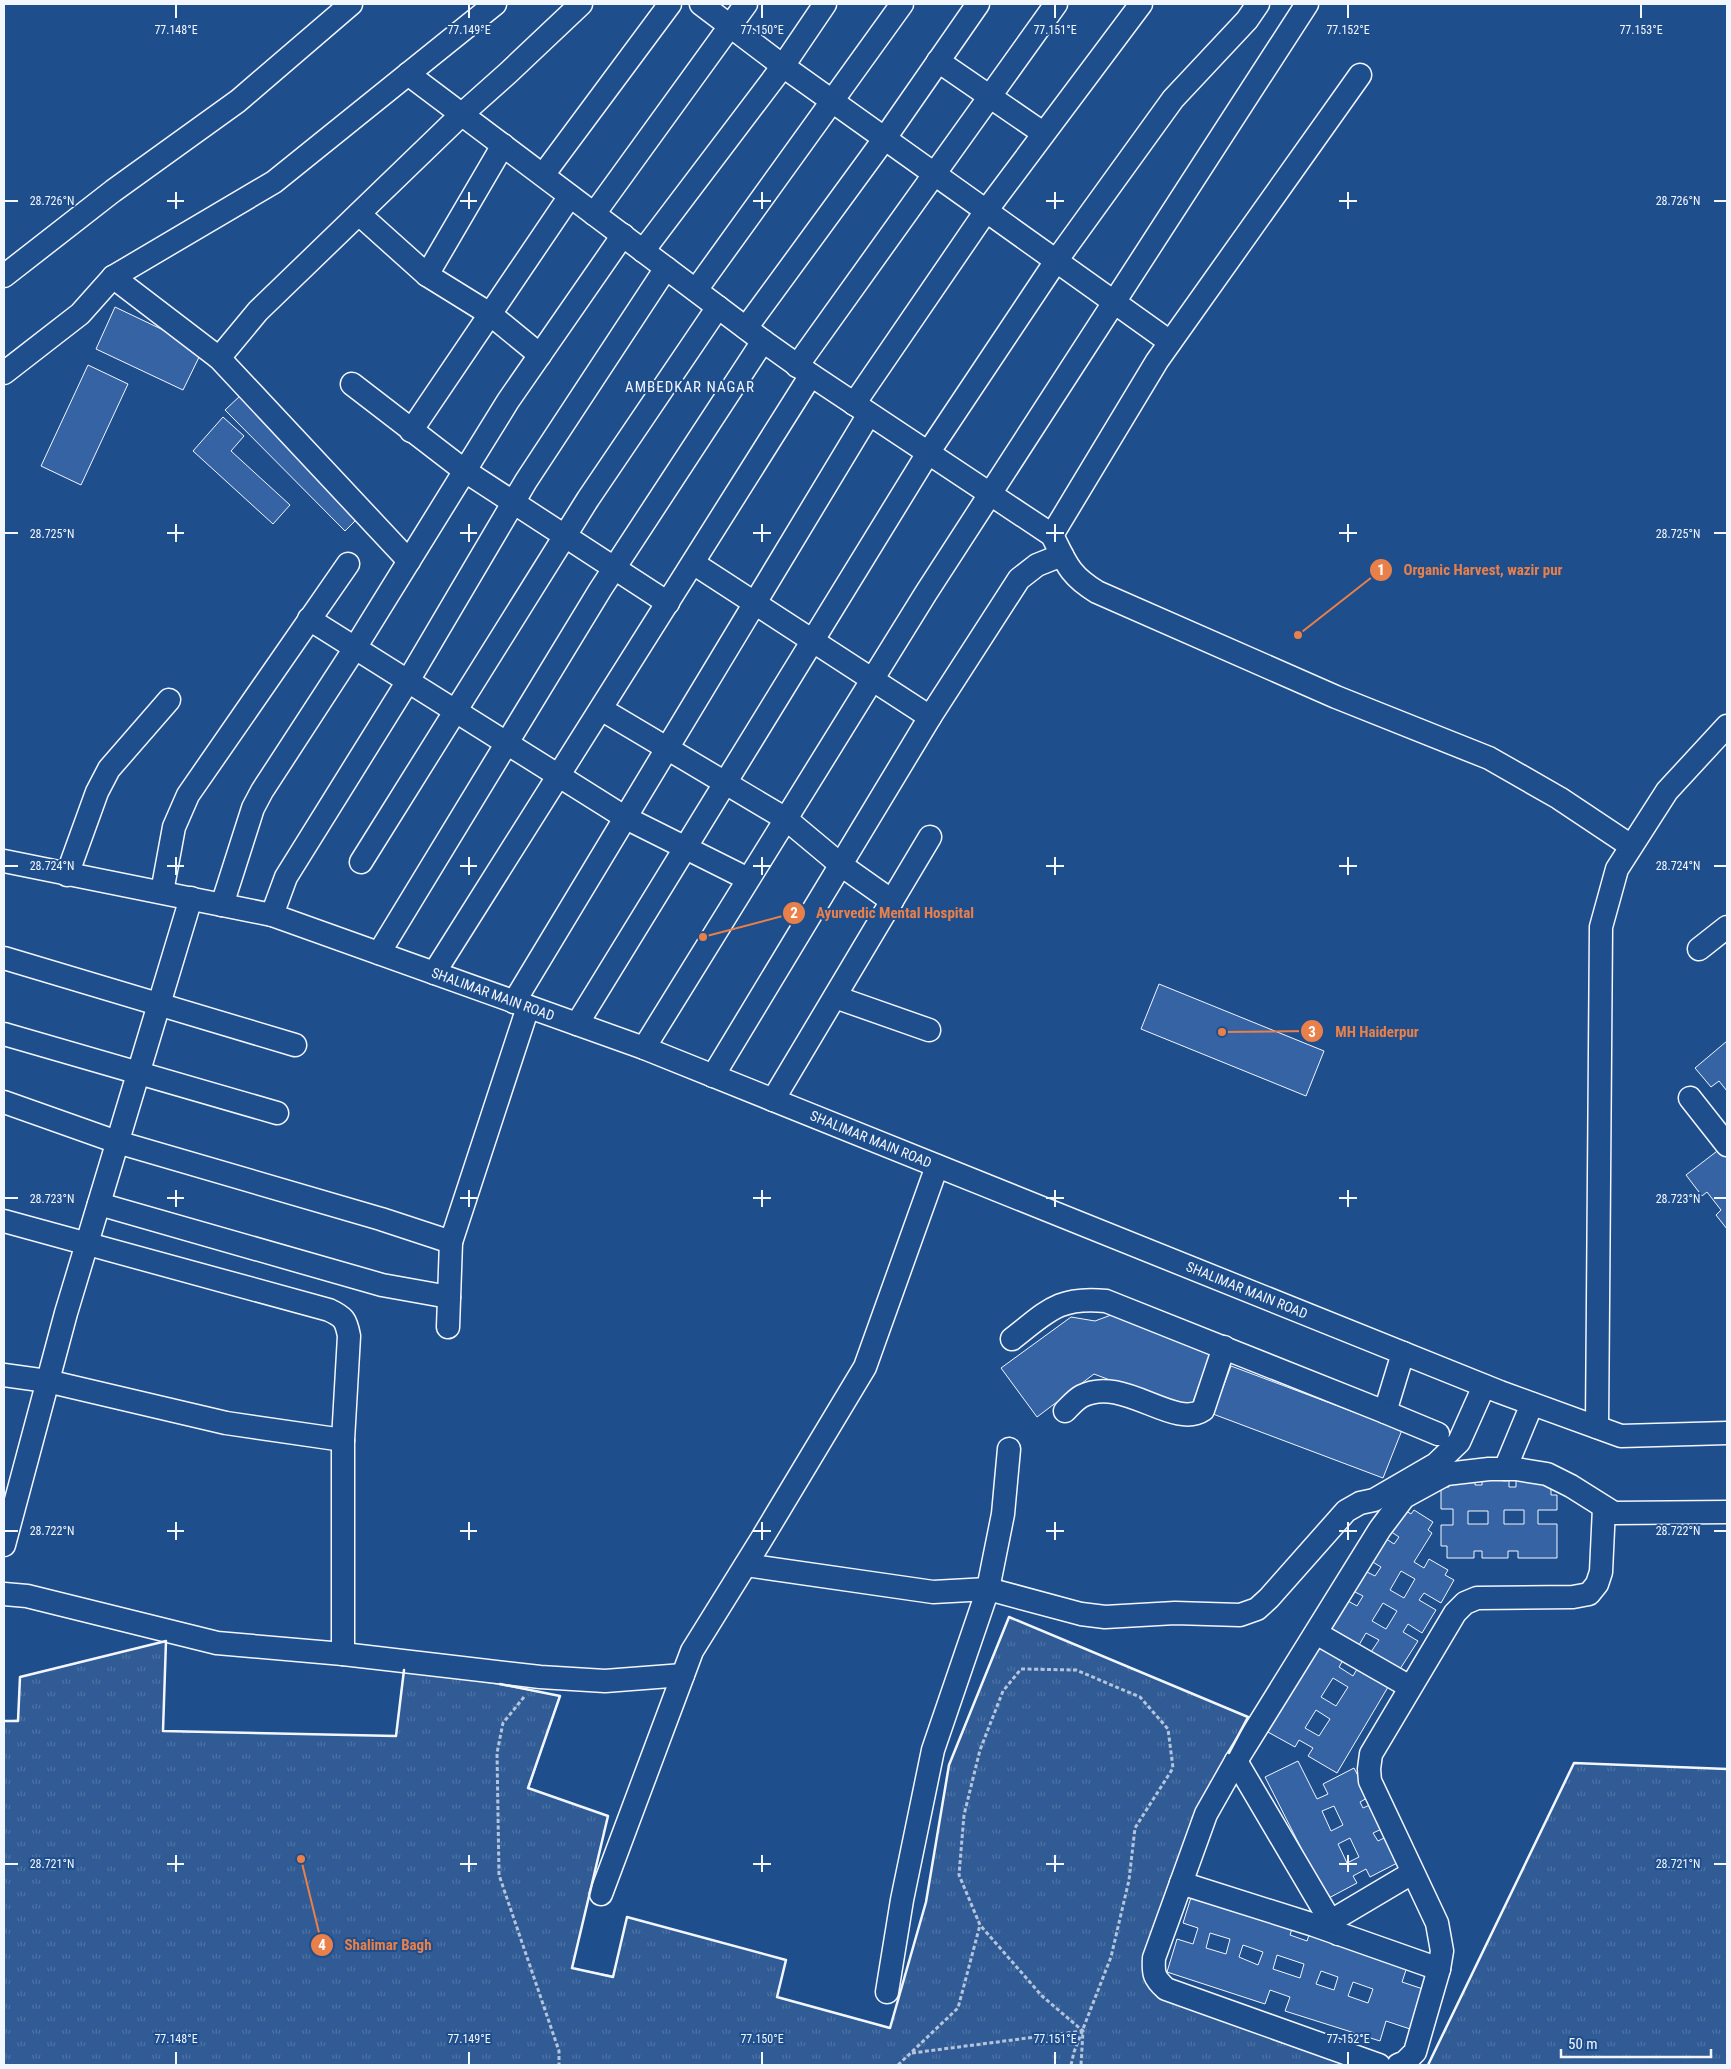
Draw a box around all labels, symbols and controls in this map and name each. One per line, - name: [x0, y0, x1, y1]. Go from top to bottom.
- text: 77.148°E: [154, 23, 198, 37]
- text: 77.149°E: [447, 23, 491, 37]
- text: 77.150°E: [740, 23, 784, 37]
- text: 77.151°E: [1033, 23, 1077, 37]
- text: 77.152°E: [1326, 23, 1370, 37]
- text: 77.153°E: [1619, 23, 1663, 37]
- text: 28.726°N: [30, 194, 74, 208]
- text: 28.726°N: [1656, 194, 1700, 208]
- district label: AMBEDKAR NAGAR: [625, 378, 755, 396]
- text: 28.725°N: [30, 527, 74, 541]
- text: 28.725°N: [1656, 527, 1700, 541]
- callout: Organic Harvest, wazir pur: [1368, 555, 1573, 585]
- text: 1: [1377, 561, 1385, 579]
- text: Organic Harvest, wazir pur: [1403, 561, 1563, 579]
- text: 28.724°N: [30, 859, 74, 873]
- text: 28.724°N: [1656, 859, 1700, 873]
- callout: Ayurvedic Mental Hospital: [781, 898, 984, 928]
- text: 2: [790, 904, 798, 922]
- text: Ayurvedic Mental Hospital: [816, 904, 974, 922]
- street label: SHALIMAR MAIN ROAD: [429, 964, 557, 1024]
- callout: MH Haiderpur: [1300, 1016, 1428, 1046]
- text: 3: [1308, 1023, 1316, 1041]
- text: MH Haiderpur: [1335, 1023, 1419, 1041]
- street label: SHALIMAR MAIN ROAD: [808, 1107, 934, 1171]
- text: 28.723°N: [30, 1192, 74, 1206]
- text: 28.723°N: [1656, 1192, 1700, 1206]
- street label: SHALIMAR MAIN ROAD: [1184, 1258, 1310, 1322]
- text: 28.722°N: [30, 1524, 74, 1538]
- text: 28.722°N: [1656, 1524, 1700, 1538]
- text: 28.721°N: [30, 1857, 74, 1871]
- text: 28.721°N: [1656, 1857, 1700, 1871]
- callout: Shalimar Bagh: [310, 1930, 442, 1960]
- text: 4: [318, 1936, 326, 1954]
- text: Shalimar Bagh: [344, 1936, 432, 1954]
- scale bar: [1561, 2026, 1711, 2058]
- text: 77.148°E: [154, 2032, 198, 2046]
- text: 77.149°E: [447, 2032, 491, 2046]
- text: 77.150°E: [740, 2032, 784, 2046]
- text: 77.151°E: [1033, 2032, 1077, 2046]
- text: 77.152°E: [1326, 2032, 1370, 2046]
- text: 50 m: [1568, 2035, 1598, 2053]

